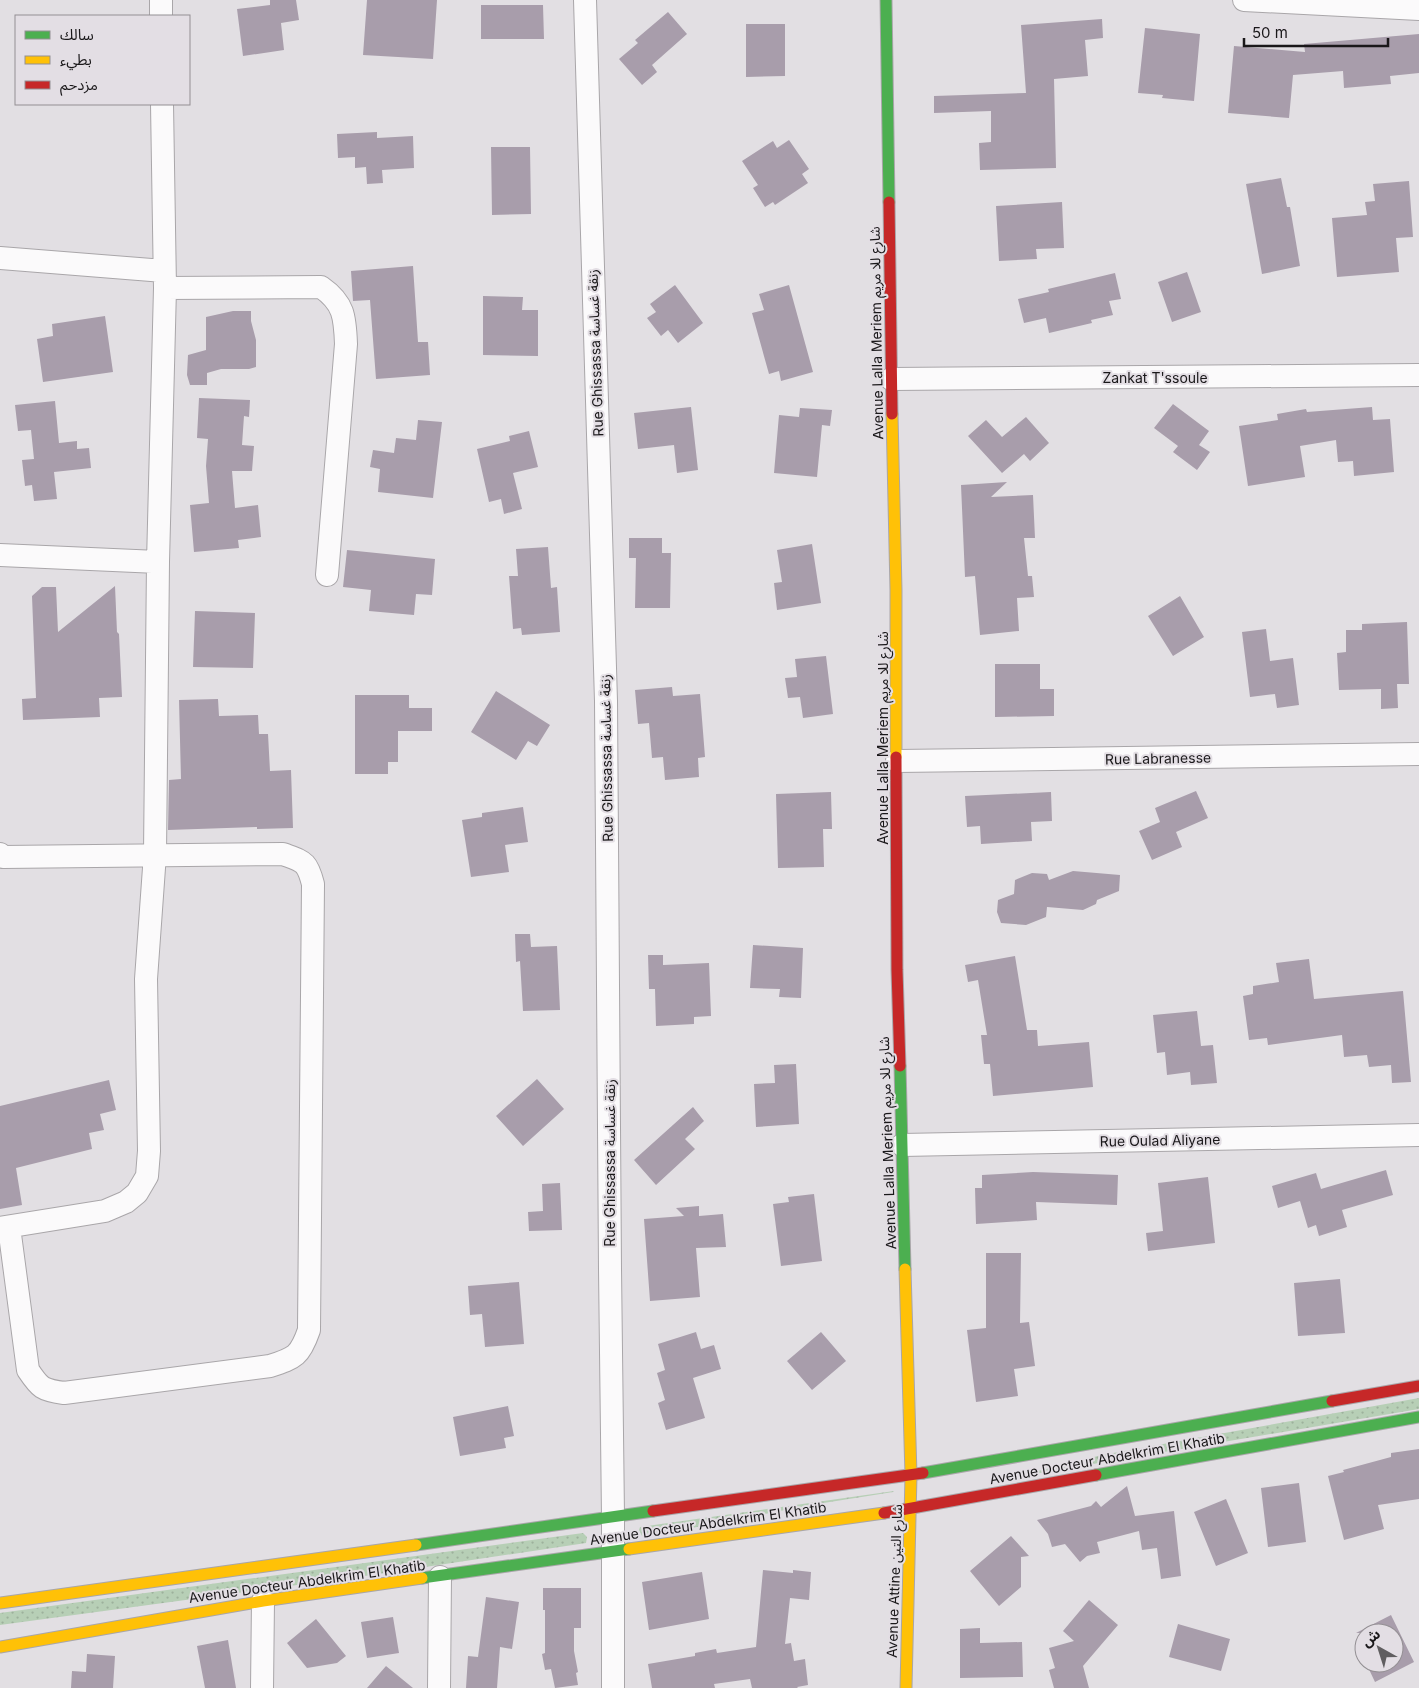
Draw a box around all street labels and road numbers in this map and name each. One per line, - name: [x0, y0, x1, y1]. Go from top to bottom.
- street label: Avenue Lalla Meriem شارع للا مريم: [866, 226, 889, 440]
- street label: Rue Ghissassa زنقة غساسة: [584, 269, 607, 437]
- street label: Zankat T'ssoule: [1102, 369, 1208, 386]
- street label: Avenue Lalla Meriem شارع للا مريم: [874, 631, 894, 845]
- street label: Rue Ghissassa زنقة غساسة: [596, 674, 617, 842]
- street label: Rue Labranesse: [1105, 749, 1211, 767]
- street label: Avenue Lalla Meriem شارع للا مريم: [875, 1036, 902, 1250]
- street label: Rue Ghissassa زنقة غساسة: [601, 1079, 619, 1247]
- street label: Rue Oulad Aliyane: [1100, 1130, 1220, 1150]
- street label: Avenue Docteur Abdelkrim El Khatib: [988, 1429, 1226, 1487]
- street label: Avenue Docteur Abdelkrim El Khatib: [589, 1498, 827, 1548]
- street label: Avenue Attine شارع التين: [883, 1504, 908, 1658]
- street label: Avenue Docteur Abdelkrim El Khatib: [188, 1556, 426, 1606]

